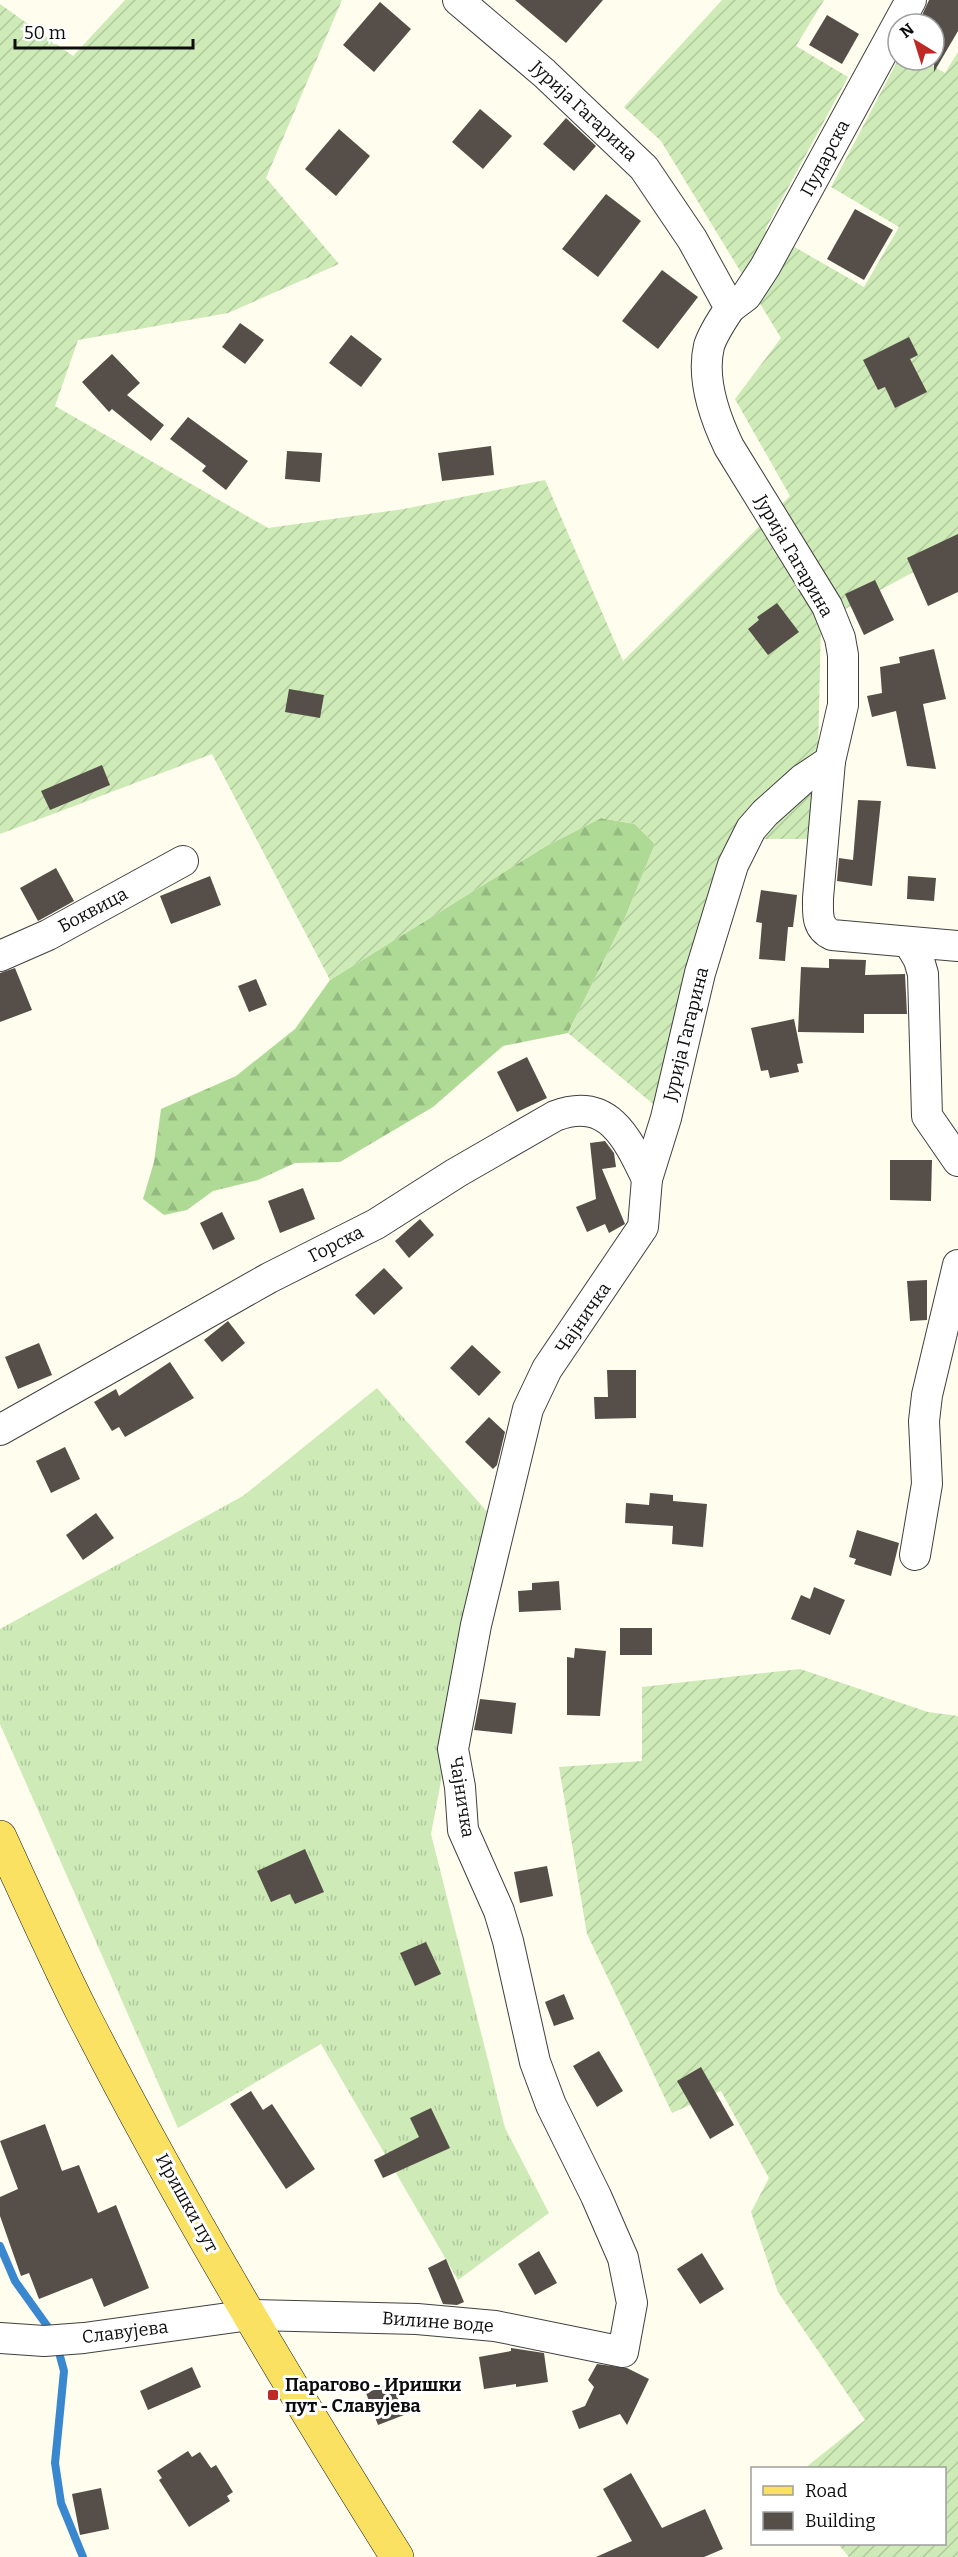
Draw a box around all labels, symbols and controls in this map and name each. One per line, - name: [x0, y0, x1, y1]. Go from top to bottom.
- scale bar: [15, 12, 194, 50]
- north arrow: [886, 12, 946, 72]
- text: N: [896, 19, 918, 42]
- text: 50 m: [24, 22, 66, 44]
- street label: Јурија Гагарина: [526, 55, 642, 166]
- street label: Пударска: [796, 116, 854, 200]
- street label: Јурија Гагарина: [750, 490, 838, 621]
- street label: Боквица: [55, 883, 132, 937]
- street label: Јурија Гагарина: [658, 965, 713, 1104]
- street label: Горска: [305, 1221, 367, 1267]
- street label: Чајничка: [551, 1278, 616, 1358]
- street label: Чајничка: [445, 1755, 479, 1839]
- street label: Иришки пут: [151, 2150, 223, 2256]
- street label: Вилине воде: [381, 2307, 495, 2337]
- street label: Славујева: [81, 2316, 170, 2348]
- place label: Парагово - Иришки пут - Славујева: [285, 2374, 461, 2417]
- marker: Парагово - Иришки пут - Славујева: [266, 2388, 280, 2402]
- legend: [751, 2467, 946, 2545]
- text: Road: [805, 2480, 848, 2502]
- text: Building: [805, 2510, 876, 2532]

